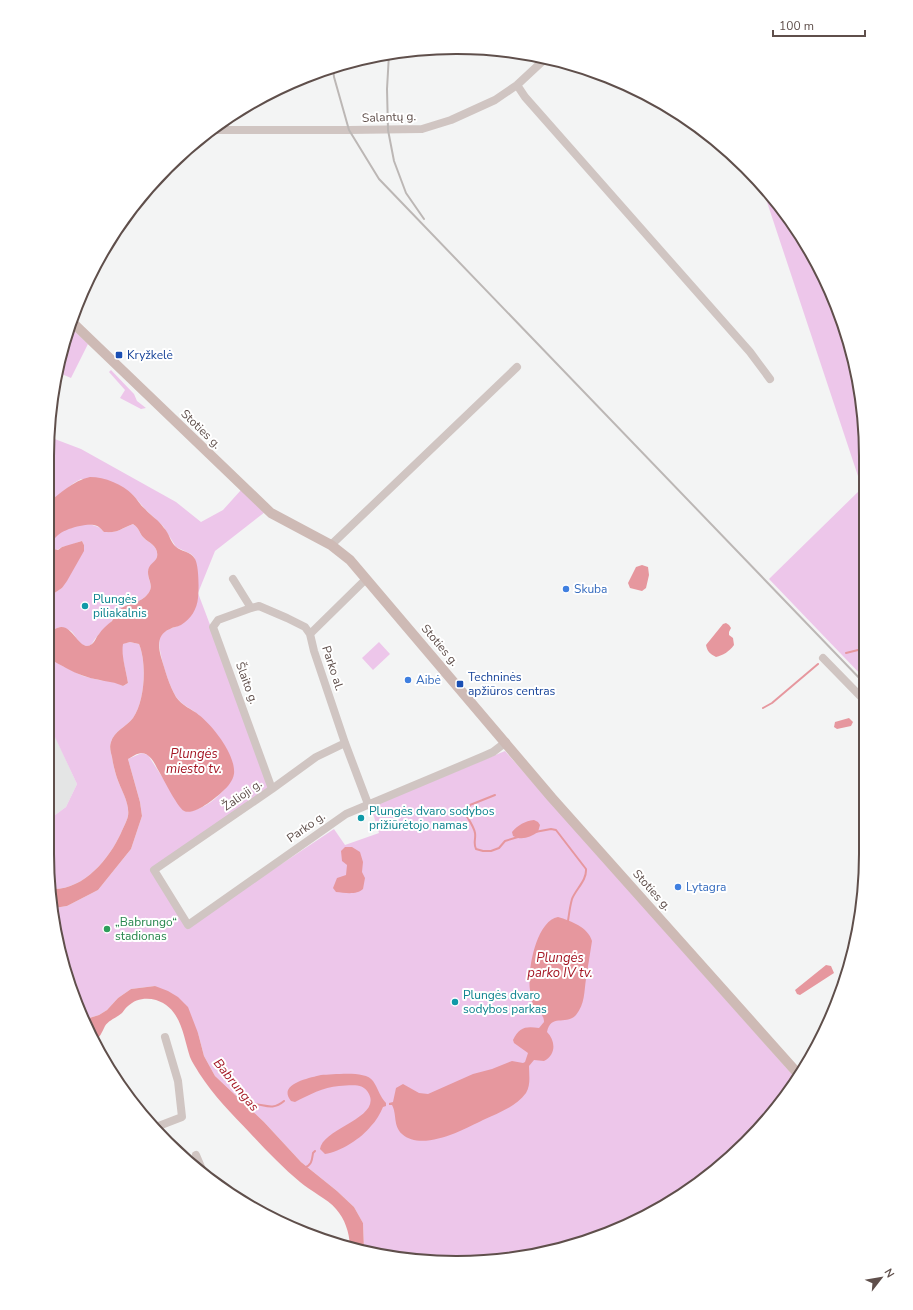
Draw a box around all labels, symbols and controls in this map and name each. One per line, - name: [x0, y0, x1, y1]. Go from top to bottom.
- scale bar: [773, 12, 865, 38]
- text: 100 m: [779, 18, 814, 34]
- street label: Salantų g.: [362, 108, 416, 126]
- place label: Kryžkelė: [127, 347, 173, 363]
- marker: Kryžkelė: [114, 350, 124, 360]
- street label: Stoties g.: [177, 406, 225, 452]
- place label: Skuba: [574, 581, 607, 597]
- marker: Skuba: [561, 584, 571, 594]
- place label: Plungės piliakalnis: [93, 591, 147, 621]
- marker: Plungės piliakalnis: [80, 601, 90, 611]
- street label: Stoties g.: [418, 621, 462, 669]
- street label: Parko al.: [318, 643, 348, 693]
- street label: Šlaito g.: [232, 660, 262, 706]
- place label: Techninės apžiūros centras: [468, 669, 556, 699]
- place label: Aibė: [416, 672, 441, 688]
- marker: Aibė: [403, 675, 413, 685]
- marker: Techninės apžiūros centras: [455, 679, 465, 689]
- water label: Plungės miesto tv.: [166, 745, 222, 778]
- street label: Žalioji g.: [219, 776, 265, 814]
- place label: Plungės dvaro sodybos prižiūrėtojo namas: [369, 803, 495, 833]
- street label: Parko g.: [284, 808, 328, 846]
- marker: Plungės dvaro sodybos prižiūrėtojo namas: [356, 813, 366, 823]
- street label: Stoties g.: [629, 866, 675, 914]
- place label: Lytagra: [686, 879, 726, 895]
- marker: Lytagra: [673, 882, 683, 892]
- place label: „Babrungo“ stadionas: [115, 914, 177, 944]
- marker: „Babrungo“ stadionas: [102, 924, 112, 934]
- water label: Plungės parko IV tv.: [527, 949, 593, 982]
- place label: Plungės dvaro sodybos parkas: [463, 987, 547, 1017]
- marker: Plungės dvaro sodybos parkas: [450, 997, 460, 1007]
- water label: Babrungas: [209, 1055, 263, 1115]
- north arrow: [861, 1258, 901, 1298]
- text: N: [881, 1266, 898, 1280]

